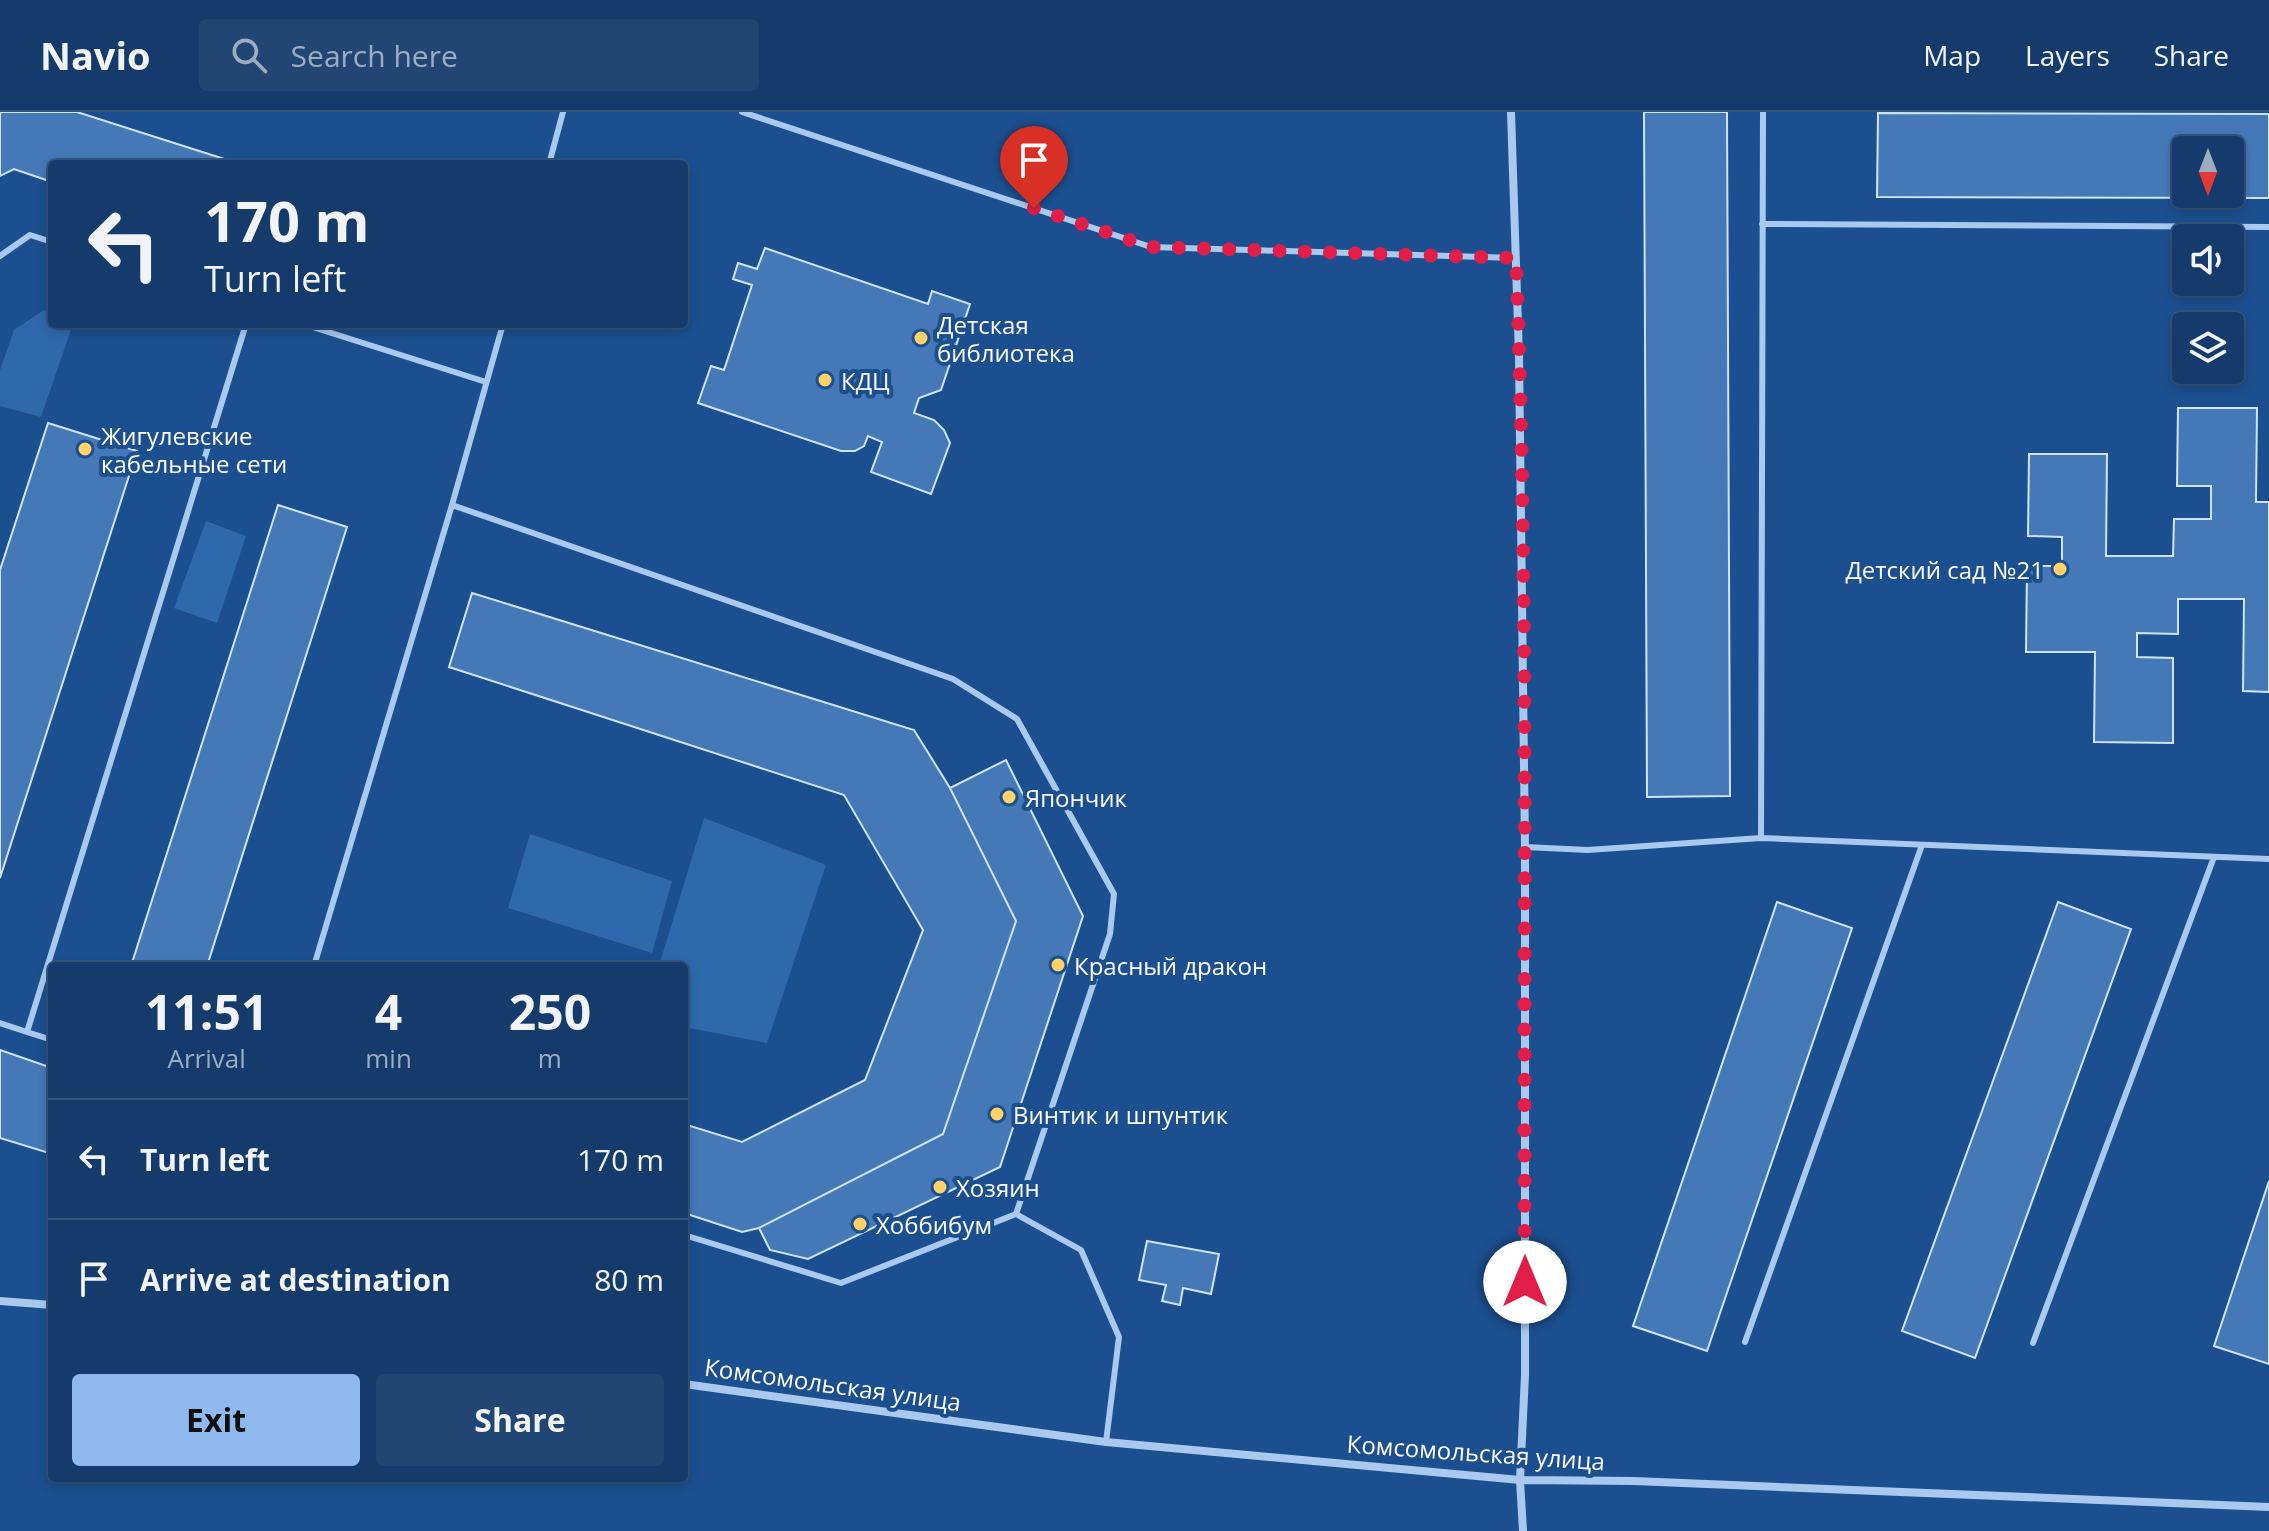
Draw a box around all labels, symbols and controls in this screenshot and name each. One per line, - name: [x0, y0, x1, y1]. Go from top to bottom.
- search box: [199, 19, 759, 91]
- text: Navio: [40, 29, 151, 81]
- icon: search: [227, 33, 271, 77]
- text: Search here: [291, 35, 458, 76]
- text: Map: [1923, 36, 1981, 74]
- text: Layers: [2025, 36, 2110, 74]
- text: Share: [2154, 36, 2229, 74]
- pin: [1000, 126, 1068, 208]
- north arrow: [2172, 136, 2244, 208]
- map controls: [2172, 136, 2244, 384]
- icon: arrive: [1012, 138, 1056, 182]
- text: 170 m: [204, 182, 370, 258]
- icon: left: [72, 192, 176, 296]
- button: sound: [2172, 224, 2244, 296]
- text: Turn left: [204, 254, 346, 303]
- place label: Детская библиотека: [937, 308, 1075, 369]
- button: layers: [2172, 312, 2244, 384]
- marker: Детская библиотека: [912, 329, 930, 347]
- place label: КДЦ: [841, 364, 890, 397]
- marker: КДЦ: [816, 371, 834, 389]
- place label: Жигулевские кабельные сети: [101, 419, 287, 480]
- marker: Жигулевские кабельные сети: [76, 440, 94, 458]
- place label: Детский сад №21: [1845, 553, 2044, 586]
- marker: Детский сад №21: [2051, 560, 2069, 578]
- place label: Япончик: [1025, 781, 1128, 814]
- marker: Япончик: [1000, 788, 1018, 806]
- place label: Красный дракон: [1074, 949, 1267, 982]
- marker: Красный дракон: [1049, 956, 1067, 974]
- text: 11:51: [145, 979, 268, 1044]
- text: 4: [375, 979, 402, 1044]
- text: 250: [509, 979, 591, 1044]
- text: Arrival: [167, 1040, 246, 1076]
- text: min: [365, 1040, 412, 1076]
- text: m: [538, 1040, 562, 1076]
- place label: Винтик и шпунтик: [1013, 1098, 1229, 1131]
- marker: Винтик и шпунтик: [988, 1105, 1006, 1123]
- icon: left: [72, 1137, 116, 1181]
- text: Turn left: [140, 1139, 270, 1180]
- text: 170 m: [577, 1139, 664, 1180]
- place label: Хозяин: [956, 1171, 1040, 1204]
- marker: Хозяин: [931, 1178, 949, 1196]
- place label: Хоббибум: [876, 1208, 992, 1241]
- marker: Хоббибум: [851, 1215, 869, 1233]
- position arrow: [1483, 1240, 1567, 1324]
- icon: arrive: [72, 1257, 116, 1301]
- text: Arrive at destination: [140, 1259, 451, 1300]
- text: 80 m: [594, 1259, 664, 1300]
- street label: Комсомольская улица: [703, 1350, 963, 1418]
- button: Exit: [72, 1374, 360, 1466]
- button: Share: [376, 1374, 664, 1466]
- street label: Комсомольская улица: [1346, 1427, 1606, 1477]

